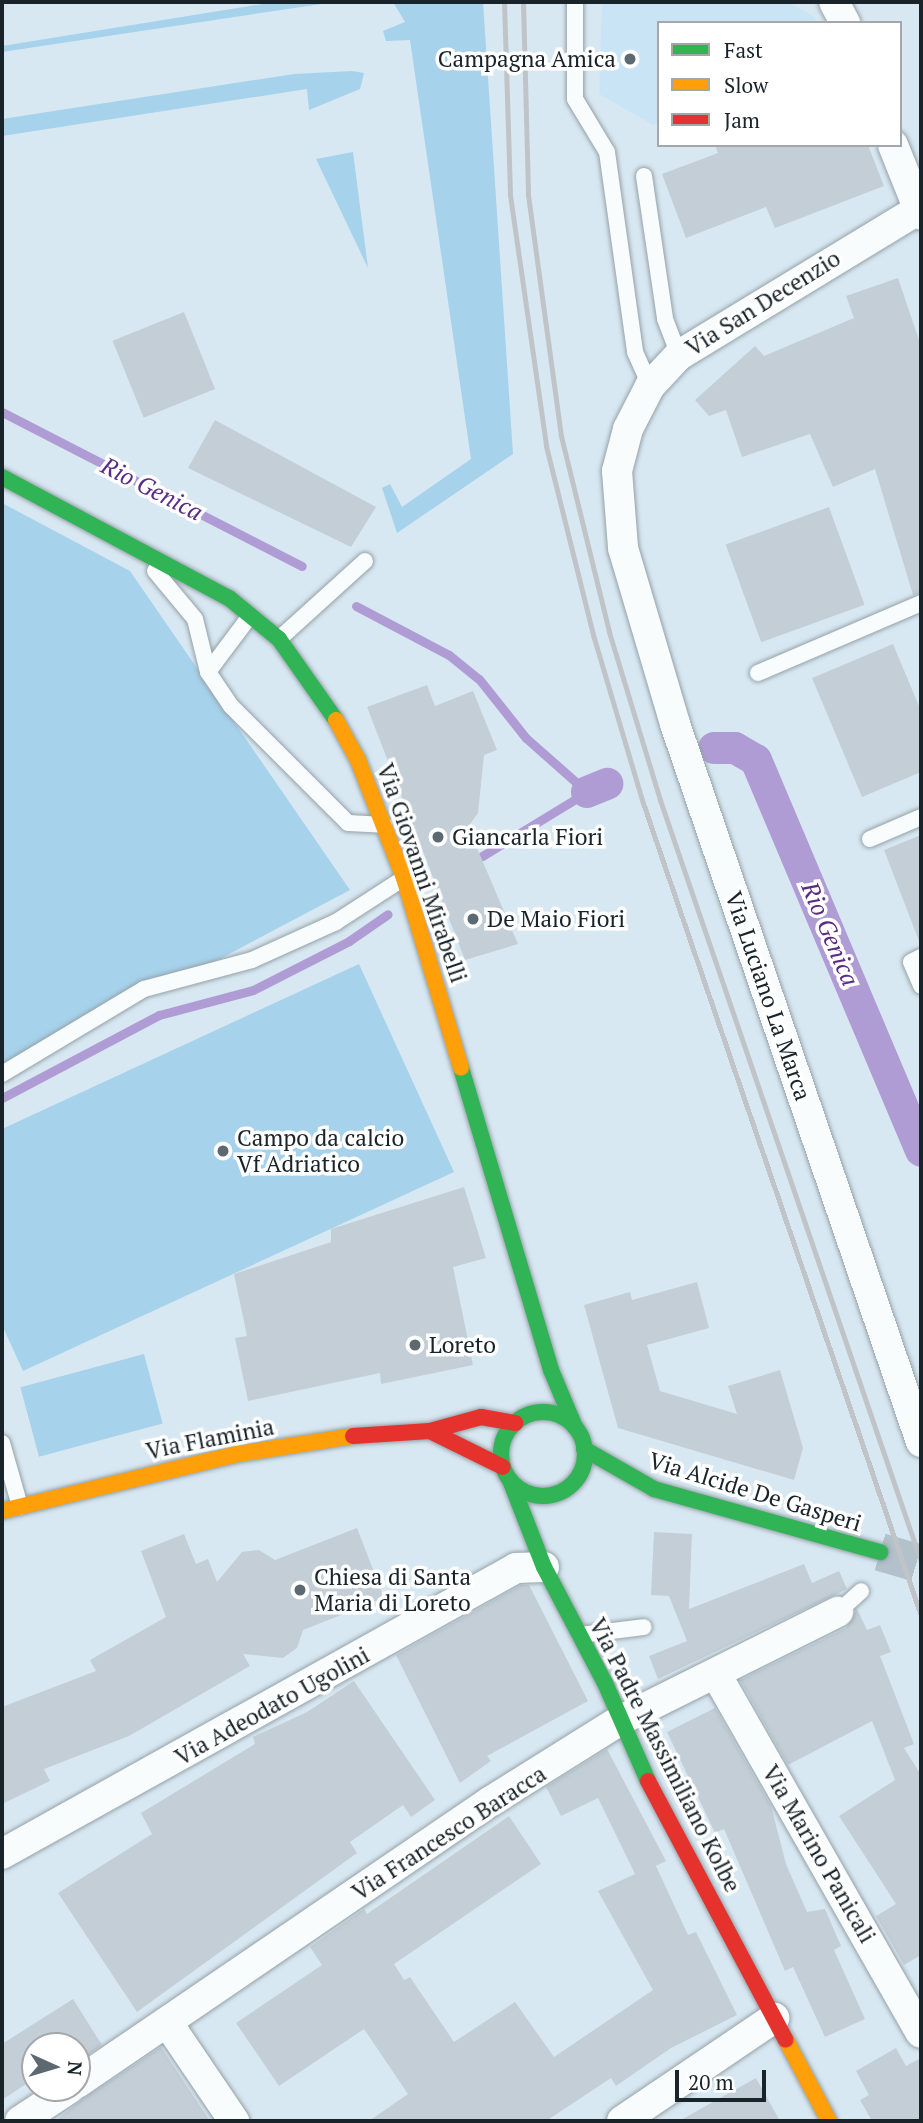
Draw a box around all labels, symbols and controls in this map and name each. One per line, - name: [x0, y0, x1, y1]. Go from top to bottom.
- legend: [657, 21, 902, 147]
- text: Fast: [724, 36, 763, 64]
- place label: Campagna Amica: [437, 45, 616, 73]
- marker: Campagna Amica: [622, 51, 638, 67]
- text: Slow: [724, 71, 768, 99]
- text: Jam: [724, 106, 760, 134]
- street label: Via San Decenzio: [681, 244, 845, 362]
- water label: Rio Genica: [97, 451, 207, 527]
- street label: Via Giovanni Mirabelli: [371, 760, 473, 986]
- place label: Giancarla Fiori: [452, 823, 603, 851]
- marker: Giancarla Fiori: [430, 829, 446, 845]
- water label: Rio Genica: [795, 878, 865, 990]
- street label: Via Luciano La Marca: [719, 888, 817, 1104]
- place label: De Maio Fiori: [487, 905, 625, 933]
- marker: De Maio Fiori: [465, 911, 481, 927]
- place label: Campo da calcio Vf Adriatico: [237, 1124, 404, 1178]
- marker: Campo da calcio Vf Adriatico: [215, 1143, 231, 1159]
- place label: Loreto: [429, 1331, 496, 1359]
- marker: Loreto: [407, 1337, 423, 1353]
- street label: Via Flaminia: [144, 1413, 276, 1465]
- street label: Via Alcide De Gasperi: [645, 1446, 865, 1538]
- place label: Chiesa di Santa Maria di Loreto: [314, 1563, 471, 1617]
- marker: Chiesa di Santa Maria di Loreto: [292, 1582, 308, 1598]
- street label: Via Padre Massimiliano Kolbe: [584, 1613, 746, 1897]
- street label: Via Adeodato Ugolini: [170, 1641, 374, 1771]
- street label: Via Francesco Baracca: [347, 1760, 551, 1906]
- street label: Via Marino Panicali: [757, 1760, 881, 1948]
- north arrow: [21, 2032, 91, 2102]
- scale bar: [678, 2056, 769, 2100]
- text: N: [62, 2060, 88, 2076]
- text: 20 m: [688, 2068, 734, 2096]

